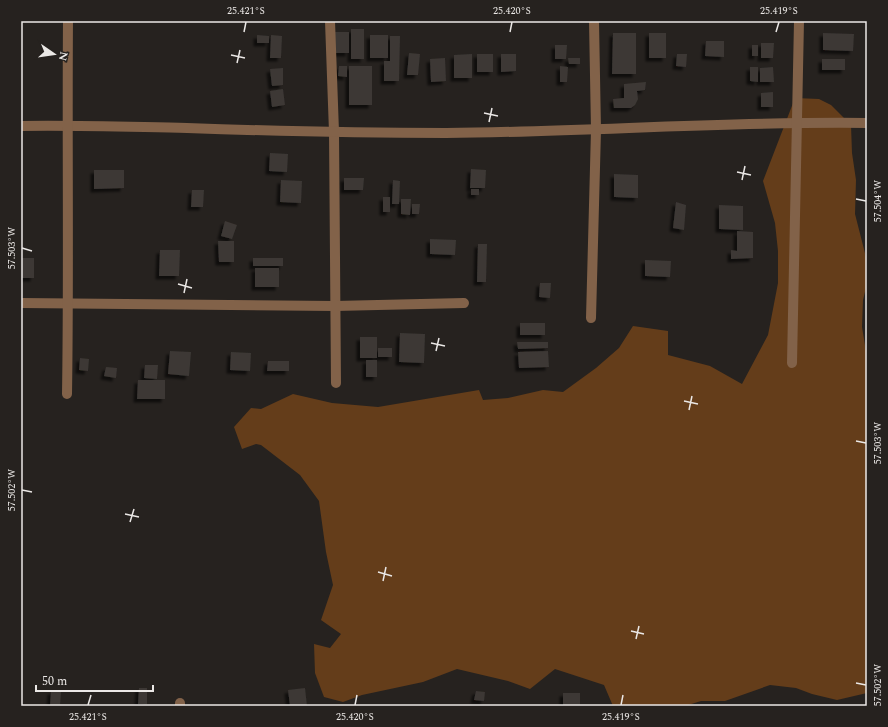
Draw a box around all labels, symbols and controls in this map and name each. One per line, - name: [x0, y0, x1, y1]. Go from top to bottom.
- text: 25.421°S: [227, 3, 265, 19]
- text: 25.420°S: [493, 3, 531, 19]
- text: 25.419°S: [760, 3, 798, 19]
- north arrow: [34, 34, 74, 74]
- text: N: [54, 50, 73, 62]
- text: 57.504°W: [870, 180, 886, 222]
- text: 57.503°W: [4, 227, 20, 269]
- text: 57.503°W: [870, 422, 886, 464]
- text: 57.502°W: [4, 469, 20, 511]
- text: 57.502°W: [870, 664, 886, 706]
- scale bar: [36, 667, 153, 693]
- text: 50 m: [42, 672, 67, 691]
- text: 25.421°S: [69, 709, 107, 725]
- text: 25.420°S: [336, 709, 374, 725]
- text: 25.419°S: [602, 709, 640, 725]

